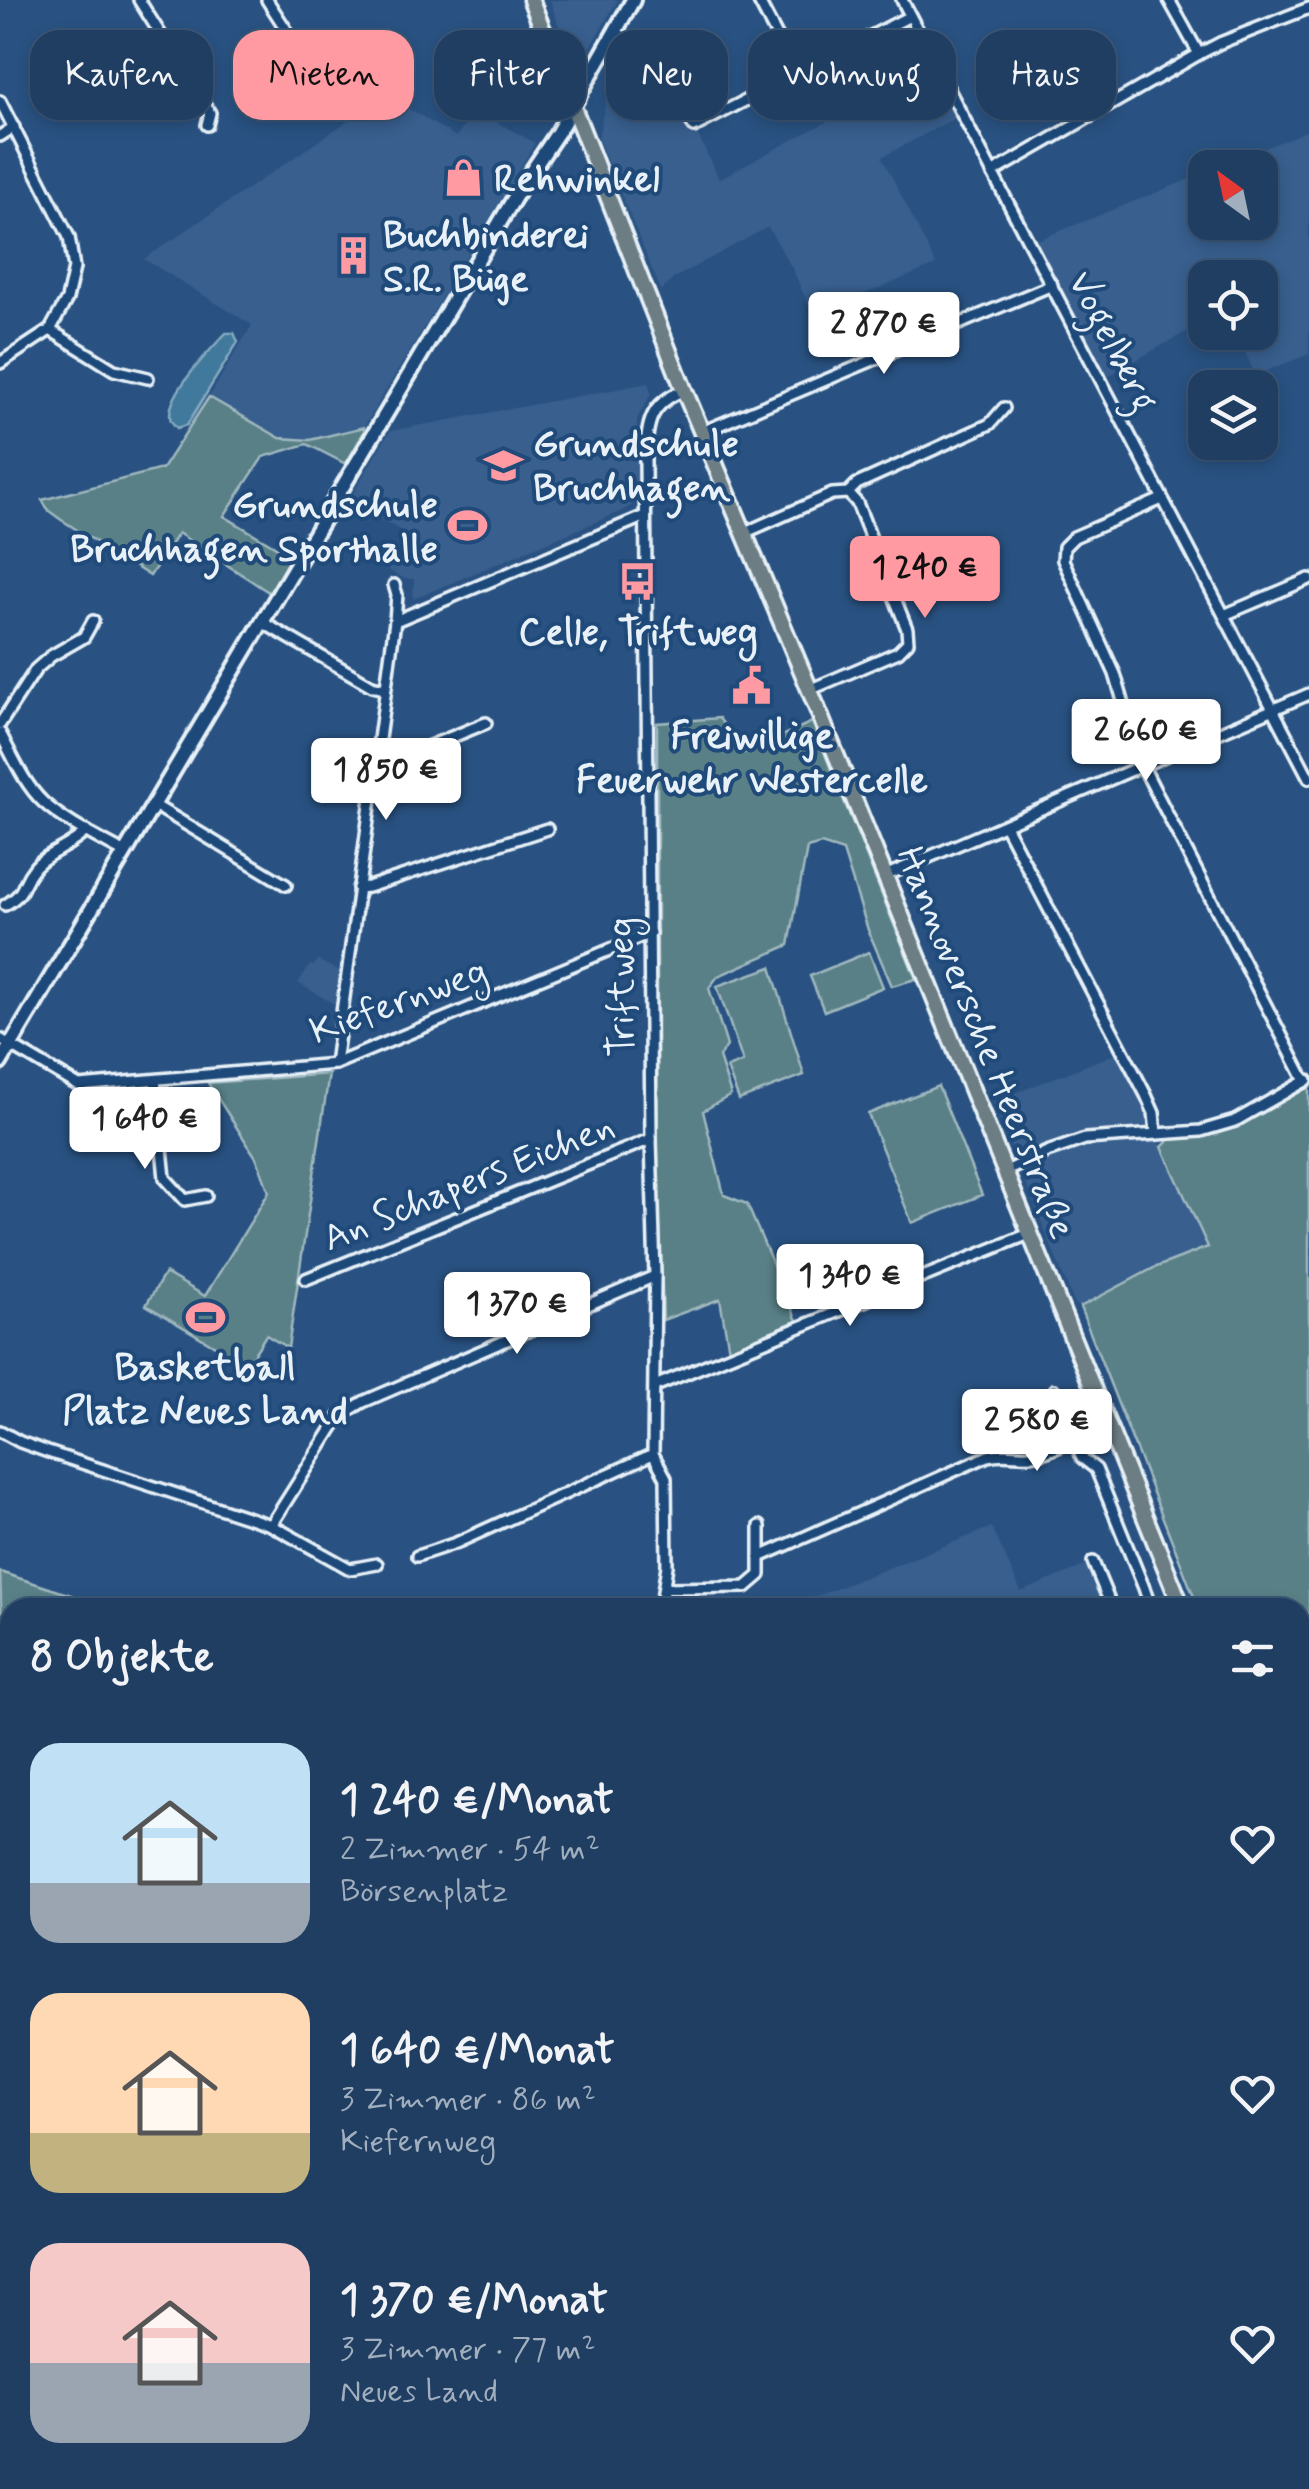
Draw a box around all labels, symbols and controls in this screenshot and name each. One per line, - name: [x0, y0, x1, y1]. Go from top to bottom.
- chip: Kaufen: [30, 30, 213, 120]
- chip: Mieten: [233, 30, 414, 120]
- chip: Filter: [434, 30, 586, 120]
- chip: Neu: [606, 30, 728, 120]
- chip: Wohnung: [748, 30, 956, 120]
- chip: Haus: [976, 30, 1116, 120]
- north arrow: [1188, 150, 1278, 240]
- map controls: [1188, 150, 1278, 460]
- place label: Rehwinkel: [494, 156, 660, 205]
- shop icon: Rehwinkel: [443, 157, 485, 199]
- place label: Buchbinderei S.R. Büge: [383, 212, 589, 306]
- building icon: Buchbinderei S.R. Büge: [332, 235, 374, 277]
- button: locate: [1188, 260, 1278, 350]
- street label: Vogelberg: [1052, 263, 1168, 423]
- pin: 2 870 €: [792, 292, 976, 377]
- text: 2 870 €: [830, 303, 938, 345]
- button: layers: [1188, 370, 1278, 460]
- place label: Grundschule Bruchhagen: [533, 421, 739, 519]
- school or university icon: Grundschule Bruchhagen: [482, 444, 524, 486]
- place label: Grundschule Bruchhagen Sporthalle: [70, 482, 438, 580]
- sports icon: Grundschule Bruchhagen Sporthalle: [447, 505, 489, 547]
- pin: 1 240 €: [833, 536, 1017, 621]
- text: 1 240 €: [872, 547, 978, 589]
- bus stop icon: Celle, Triftweg: [617, 561, 659, 603]
- place label: Celle, Triftweg: [518, 609, 758, 662]
- public building icon: Freiwillige Feuerwehr Westercelle: [731, 665, 773, 707]
- pin: 2 660 €: [1054, 699, 1238, 784]
- text: 2 660 €: [1094, 710, 1198, 752]
- place label: Freiwillige Feuerwehr Westercelle: [576, 713, 928, 806]
- pin: 1 850 €: [294, 738, 478, 823]
- text: 1 850 €: [333, 749, 439, 791]
- street label: Hannoversche Heerstraße: [884, 840, 1086, 1246]
- street label: Triftweg: [598, 917, 651, 1057]
- street label: Kiefernweg: [303, 948, 496, 1061]
- pin: 1 640 €: [53, 1087, 237, 1172]
- text: 1 640 €: [91, 1098, 199, 1140]
- street label: An Schapers Eichen: [316, 1102, 622, 1264]
- pin: 1 340 €: [758, 1244, 942, 1329]
- text: 1 340 €: [799, 1255, 901, 1297]
- pin: 1 370 €: [425, 1272, 609, 1357]
- text: 1 370 €: [466, 1283, 568, 1325]
- sports icon: Basketball Platz Neues Land: [184, 1296, 226, 1338]
- place label: Basketball Platz Neues Land: [62, 1344, 348, 1437]
- pin: 2 580 €: [945, 1389, 1129, 1474]
- text: 2 580 €: [984, 1400, 1090, 1442]
- text: 8 Objekte: [30, 1631, 214, 1686]
- icon: filters: [1225, 1631, 1280, 1686]
- text: 1 240 €/Monat: [340, 1774, 614, 1829]
- icon: home: [110, 1783, 230, 1903]
- icon: heart: [1225, 1816, 1280, 1871]
- text: 2 Zimmer · 54 m²: [340, 1829, 600, 1871]
- text: Börsenplatz: [340, 1871, 508, 1913]
- text: 1 640 €/Monat: [340, 2024, 615, 2079]
- icon: home: [110, 2033, 230, 2153]
- icon: heart: [1225, 2066, 1280, 2121]
- text: 3 Zimmer · 86 m²: [340, 2079, 596, 2121]
- text: Kiefernweg: [340, 2121, 496, 2163]
- text: 1 370 €/Monat: [340, 2274, 608, 2329]
- icon: home: [110, 2283, 230, 2403]
- icon: heart: [1225, 2316, 1280, 2371]
- text: 3 Zimmer · 77 m²: [340, 2329, 595, 2371]
- text: Neues Land: [340, 2371, 498, 2413]

